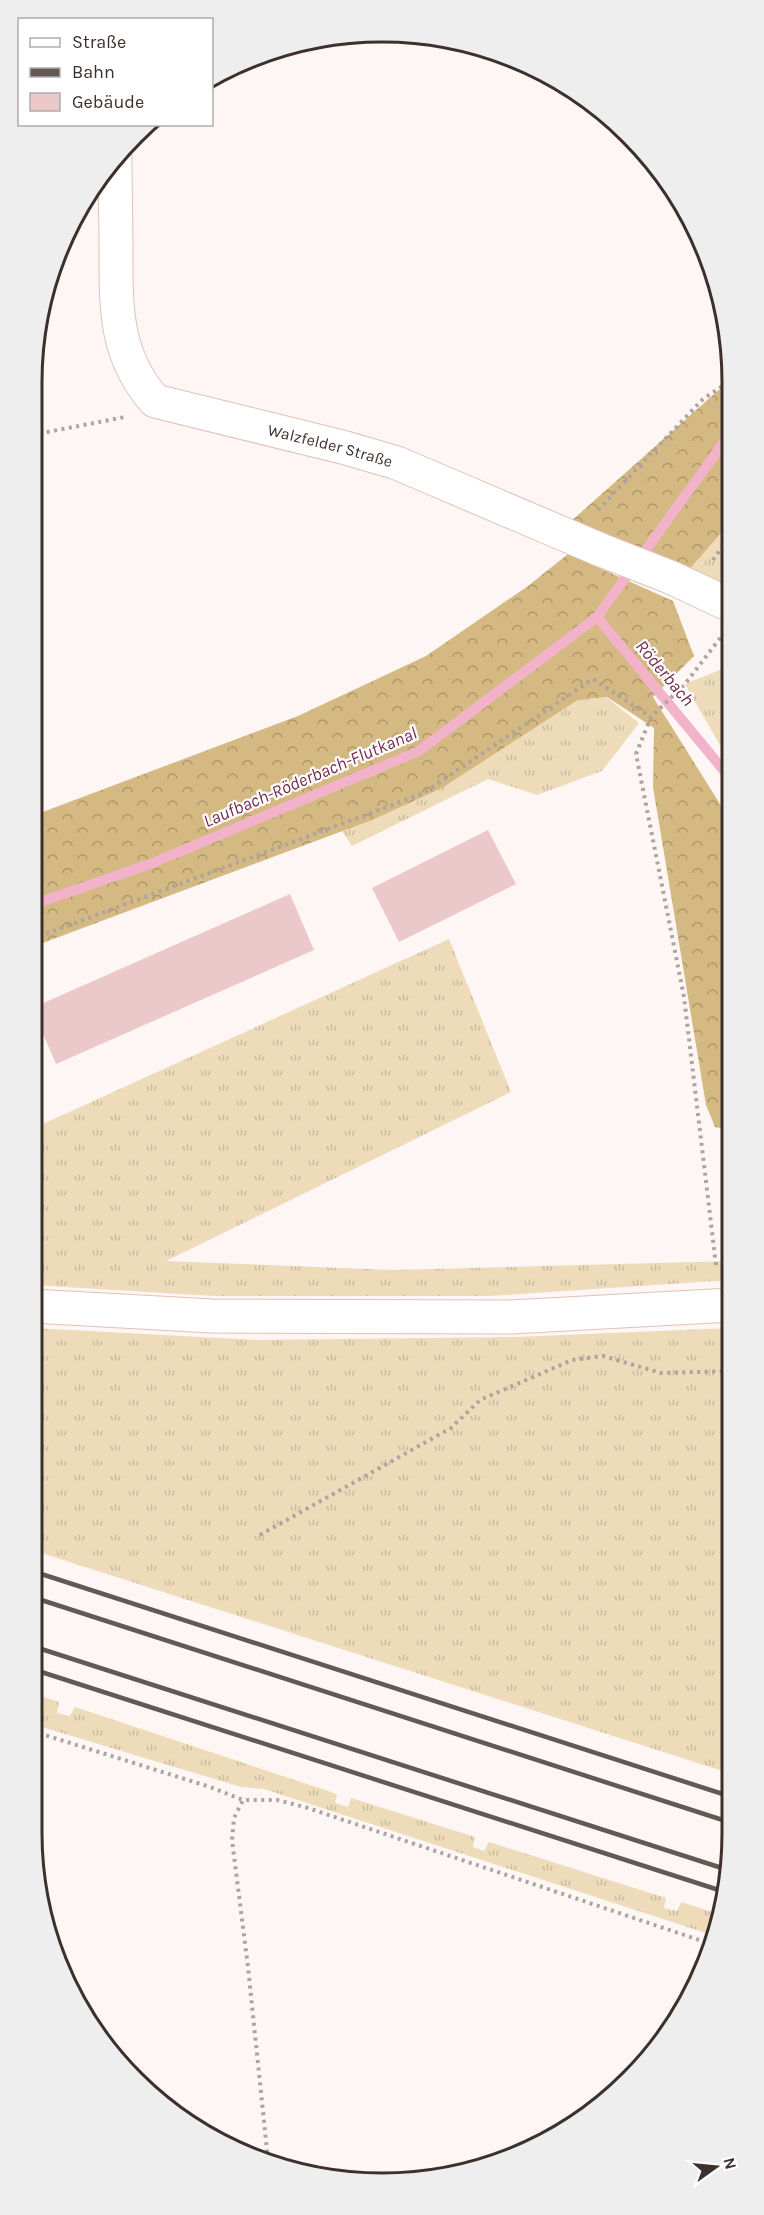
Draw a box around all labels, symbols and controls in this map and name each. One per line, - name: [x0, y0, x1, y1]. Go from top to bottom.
- legend: [18, 18, 213, 126]
- text: Straße: [72, 31, 126, 53]
- text: Bahn: [72, 61, 115, 83]
- text: Gebäude: [72, 91, 144, 113]
- street label: Walzfelder Straße: [266, 420, 395, 471]
- water label: Röderbach: [631, 635, 699, 711]
- water label: Laufbach-Röderbach-Flutkanal: [200, 722, 421, 832]
- north arrow: [686, 2137, 746, 2197]
- text: N: [719, 2155, 741, 2171]

